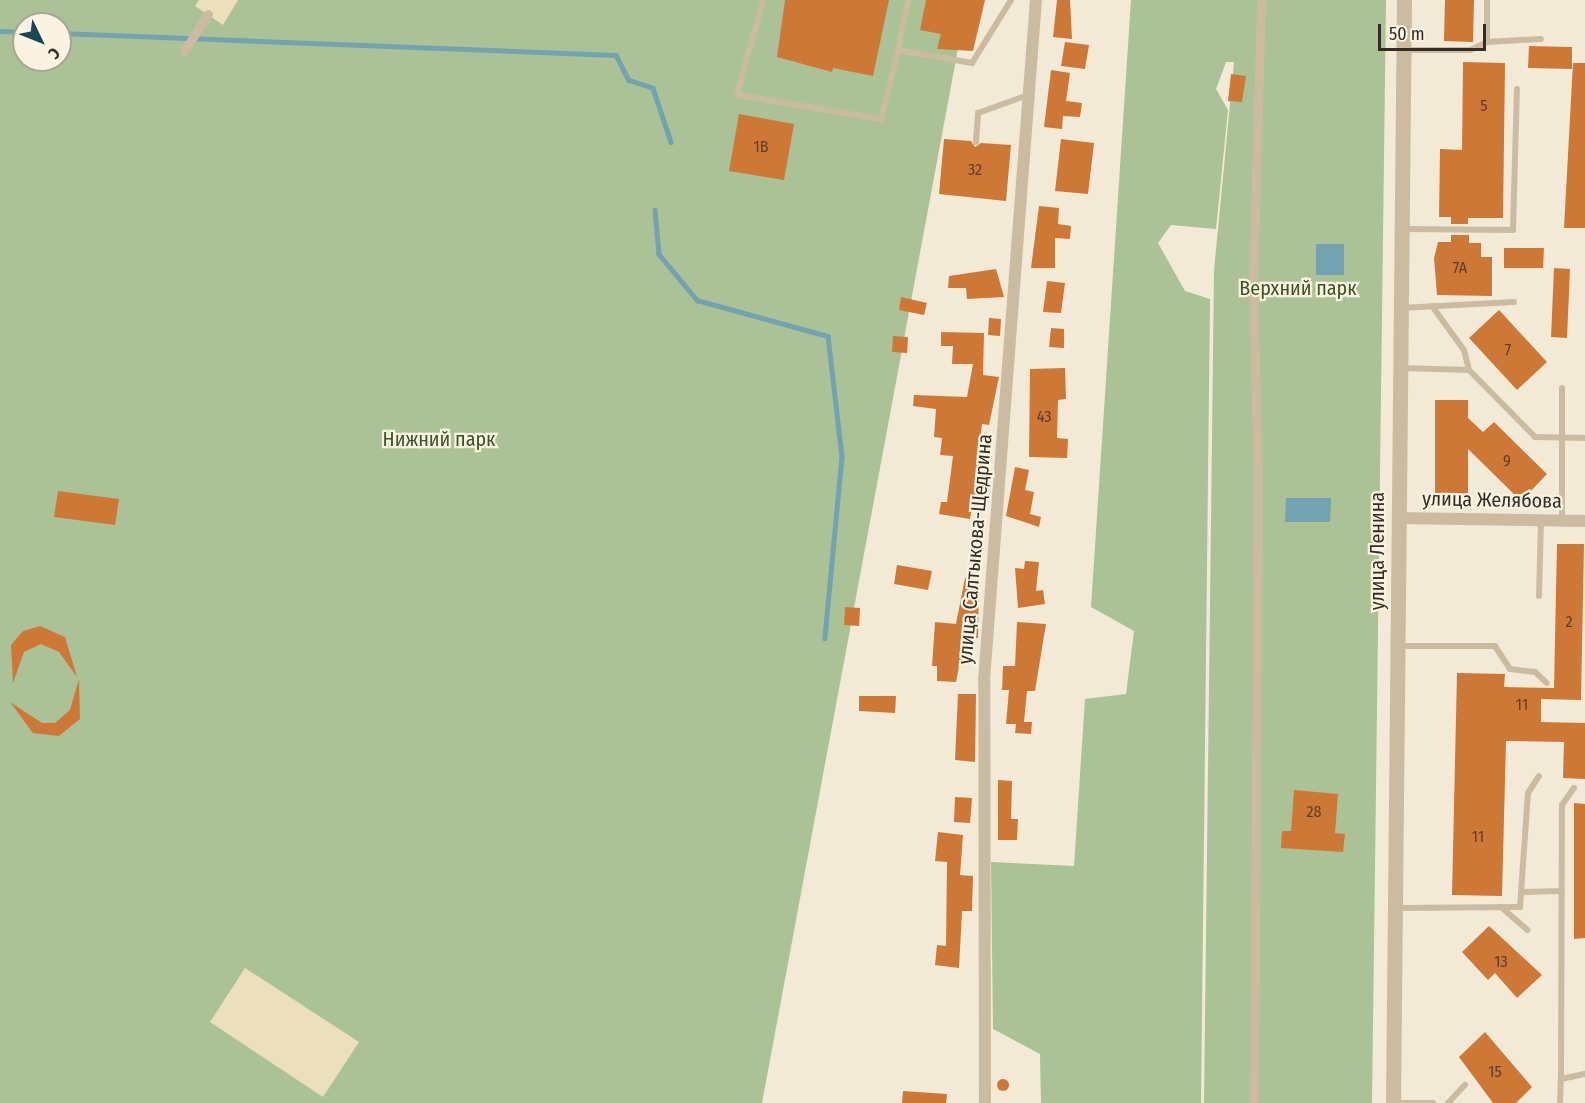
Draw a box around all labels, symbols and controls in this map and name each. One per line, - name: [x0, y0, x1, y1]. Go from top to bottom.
- north arrow: [12, 12, 72, 72]
- scale bar: [1381, 12, 1489, 50]
- text: 50 m: [1389, 23, 1425, 45]
- text: С: [44, 44, 64, 63]
- house number: 5: [1480, 96, 1488, 116]
- house number: 1В: [754, 137, 768, 157]
- house number: 32: [968, 160, 982, 180]
- house number: 7А: [1453, 258, 1467, 278]
- park label: Верхний парк: [1239, 276, 1357, 300]
- house number: 7: [1505, 340, 1511, 360]
- house number: 43: [1037, 407, 1051, 427]
- park label: Нижний парк: [383, 427, 495, 451]
- street label: улица Салтыкова-Щедрина: [953, 433, 997, 665]
- house number: 9: [1503, 451, 1511, 471]
- street label: улица Желябова: [1422, 487, 1562, 513]
- street label: улица Ленина: [1365, 492, 1389, 610]
- house number: 2: [1565, 612, 1573, 632]
- house number: 11: [1516, 695, 1528, 715]
- house number: 28: [1306, 802, 1322, 822]
- house number: 11: [1472, 827, 1484, 847]
- house number: 13: [1494, 952, 1508, 972]
- house number: 15: [1488, 1062, 1502, 1082]

